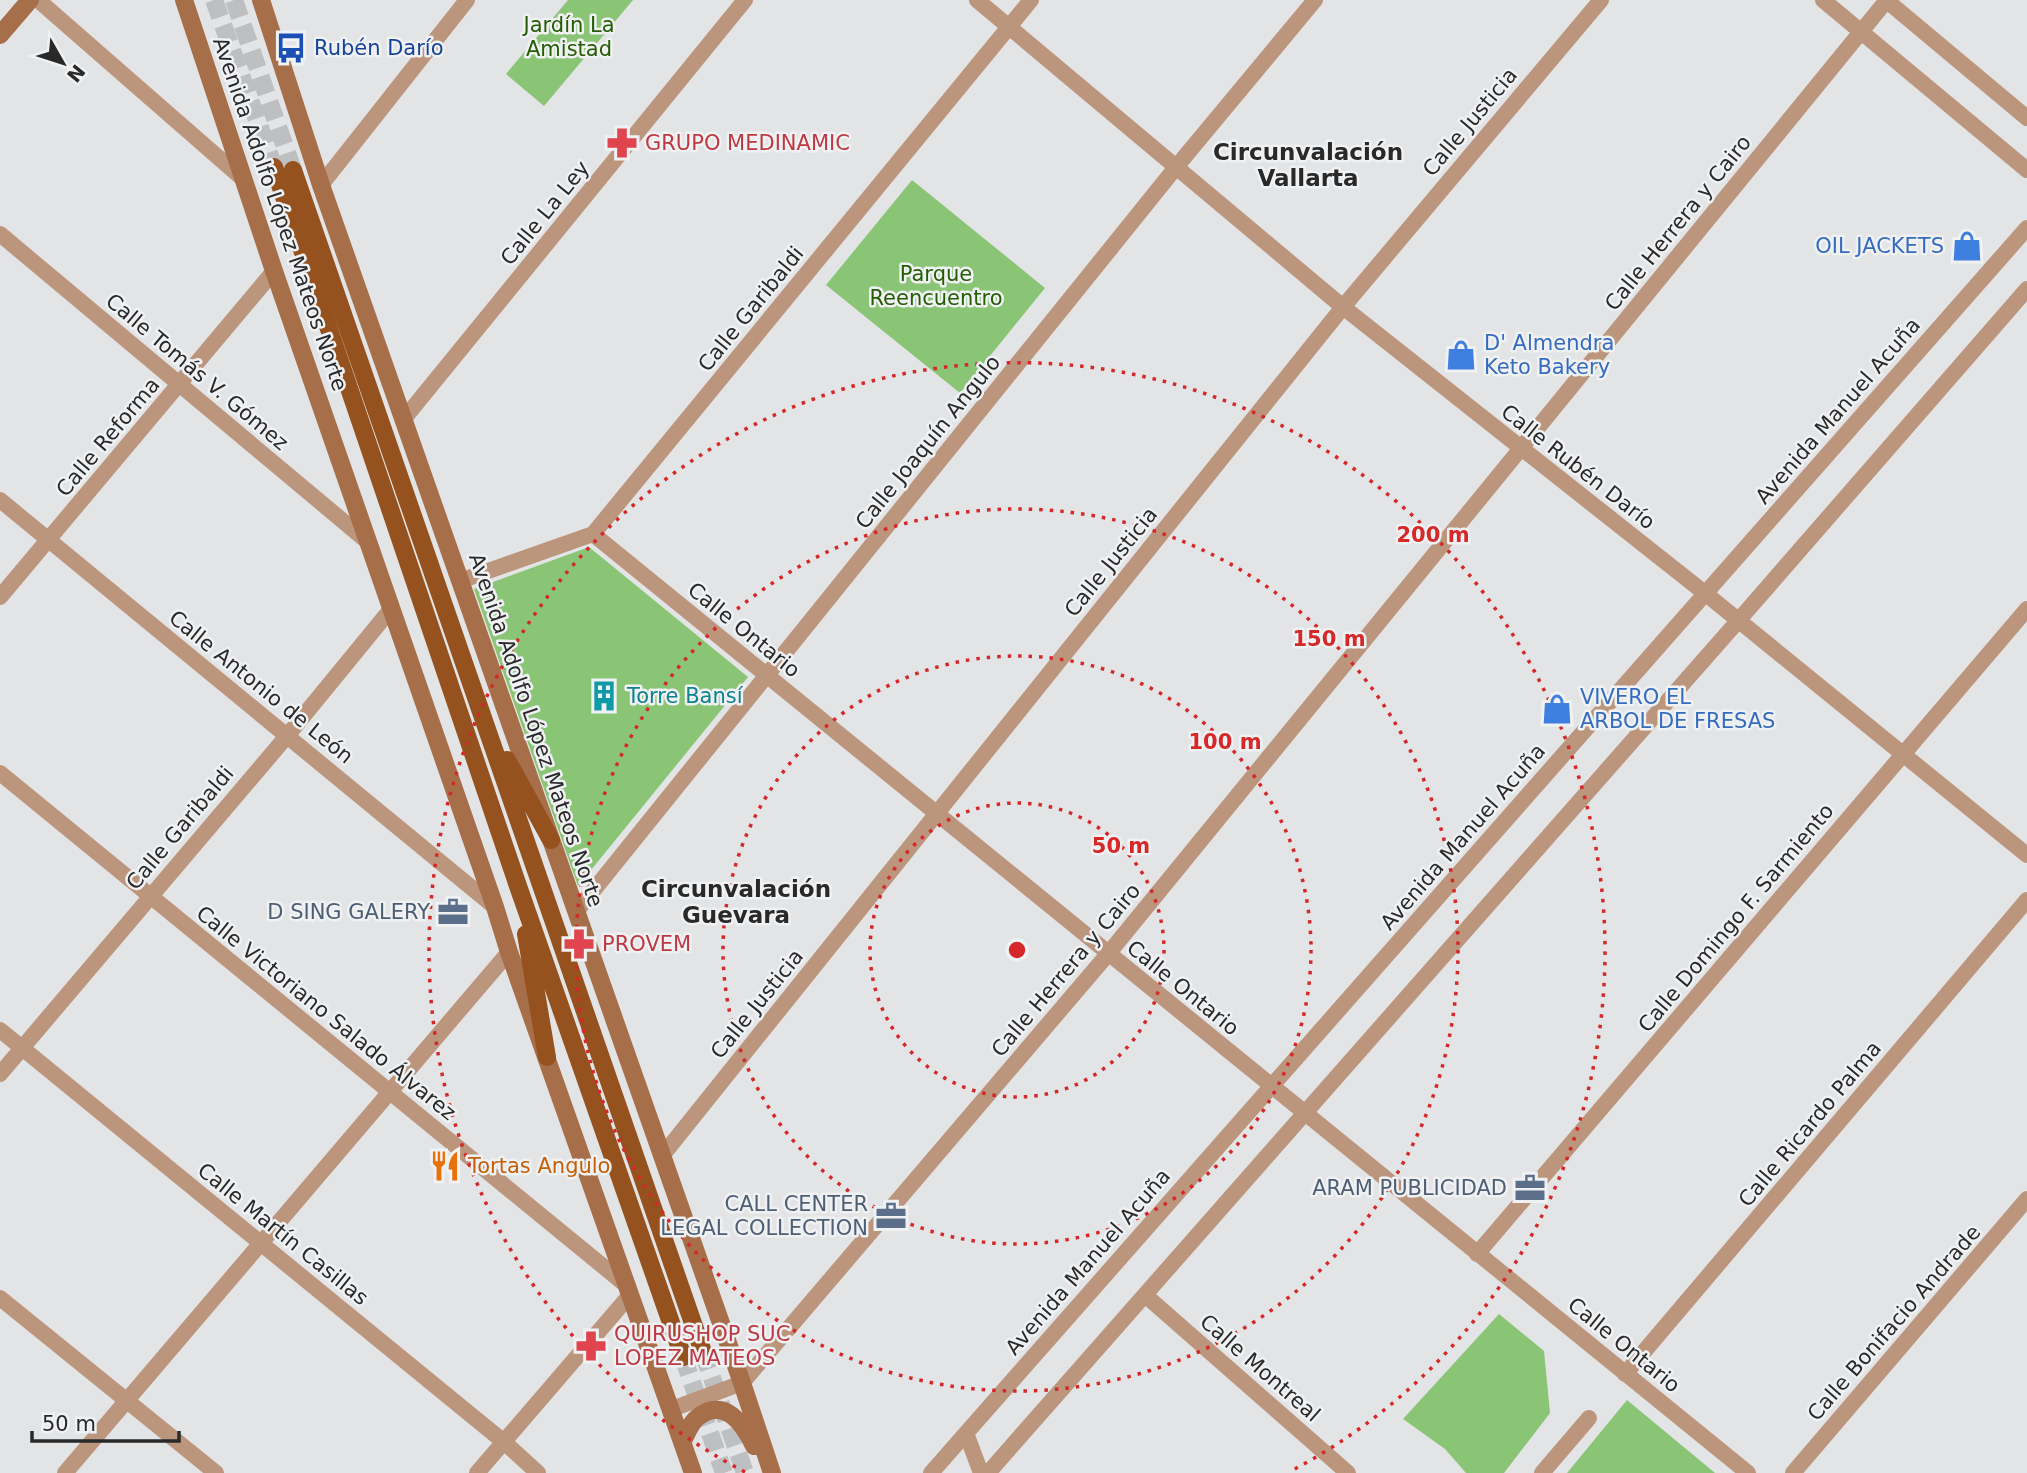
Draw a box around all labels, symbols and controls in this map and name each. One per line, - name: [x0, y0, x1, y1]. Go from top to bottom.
- park label: Jardín La Amistad: [521, 13, 615, 61]
- north arrow: [28, 28, 98, 98]
- bus stop icon: Rubén Darío: [274, 31, 308, 65]
- street label: Avenida Adolfo López Mateos Norte: [208, 34, 352, 394]
- place label: Rubén Darío: [314, 36, 444, 60]
- text: N: [63, 61, 90, 87]
- street label: Calle Justicia: [1418, 63, 1522, 181]
- pharmacy icon: GRUPO MEDINAMIC: [605, 126, 639, 160]
- place label: GRUPO MEDINAMIC: [645, 131, 850, 155]
- street label: Calle Herrera y Cairo: [1600, 131, 1756, 315]
- district label: Circunvalación Vallarta: [1213, 139, 1403, 191]
- street label: Calle La Ley: [496, 156, 594, 270]
- shop icon: OIL JACKETS: [1950, 229, 1984, 263]
- place label: OIL JACKETS: [1815, 234, 1944, 258]
- street label: Calle Garibaldi: [693, 242, 809, 376]
- park label: Parque Reencuentro: [869, 262, 1003, 310]
- street label: Calle Tomás V. Gómez: [101, 289, 293, 455]
- street label: Avenida Manuel Acuña: [1751, 313, 1925, 509]
- place label: D' Almendra Keto Bakery: [1484, 331, 1614, 379]
- shop icon: D' Almendra Keto Bakery: [1444, 338, 1478, 372]
- street label: Calle Joaquín Angulo: [851, 350, 1005, 534]
- street label: Calle Reforma: [51, 373, 165, 501]
- street label: Calle Rubén Darío: [1496, 400, 1660, 534]
- street label: Calle Justicia: [1060, 503, 1162, 621]
- text: 200 m: [1396, 523, 1470, 547]
- street label: Avenida Adolfo López Mateos Norte: [464, 550, 608, 910]
- street label: Calle Ontario: [683, 578, 805, 682]
- street label: Calle Antonio de León: [164, 605, 358, 769]
- text: 150 m: [1292, 627, 1366, 651]
- building icon: Torre Bansí: [587, 679, 621, 713]
- place label: Torre Bansí: [626, 684, 744, 708]
- place label: VIVERO EL ARBOL DE FRESAS: [1580, 685, 1775, 733]
- shop icon: VIVERO EL ARBOL DE FRESAS: [1540, 692, 1574, 726]
- text: 100 m: [1188, 730, 1262, 754]
- street label: Avenida Manuel Acuña: [1376, 739, 1550, 935]
- street label: Calle Garibaldi: [121, 761, 239, 895]
- street label: Calle Domingo F. Sarmiento: [1633, 799, 1839, 1037]
- text: 50 m: [1092, 834, 1150, 858]
- district label: Circunvalación Guevara: [641, 876, 831, 928]
- street label: Calle Herrera y Cairo: [987, 879, 1145, 1061]
- office icon: D SING GALERY: [436, 895, 470, 929]
- street label: Calle Victoriano Salado Álvarez: [192, 900, 461, 1125]
- place label: D SING GALERY: [267, 900, 430, 924]
- pharmacy icon: PROVEM: [562, 927, 596, 961]
- place label: PROVEM: [602, 932, 691, 956]
- street label: Calle Ontario: [1122, 936, 1244, 1040]
- centre of rings: [1005, 938, 1029, 962]
- street label: Calle Justicia: [706, 945, 808, 1063]
- street label: Calle Ricardo Palma: [1734, 1036, 1886, 1212]
- restaurant icon: Tortas Angulo: [428, 1149, 462, 1183]
- place label: Tortas Angulo: [467, 1154, 610, 1178]
- street label: Calle Martín Casillas: [193, 1158, 373, 1310]
- street label: Avenida Manuel Acuña: [1001, 1164, 1175, 1360]
- office icon: ARAM PUBLICIDAD: [1513, 1171, 1547, 1205]
- place label: ARAM PUBLICIDAD: [1312, 1176, 1507, 1200]
- place label: CALL CENTER LEGAL COLLECTION: [660, 1192, 868, 1240]
- office icon: CALL CENTER LEGAL COLLECTION: [874, 1199, 908, 1233]
- street label: Calle Bonifacio Andrade: [1803, 1220, 1985, 1426]
- street label: Calle Ontario: [1563, 1293, 1685, 1397]
- street label: Calle Montreal: [1195, 1309, 1325, 1427]
- place label: QUIRUSHOP SUC LOPEZ MATEOS: [614, 1322, 790, 1370]
- pharmacy icon: QUIRUSHOP SUC LOPEZ MATEOS: [574, 1329, 608, 1363]
- scale bar: [32, 1400, 178, 1444]
- text: 50 m: [42, 1412, 96, 1436]

